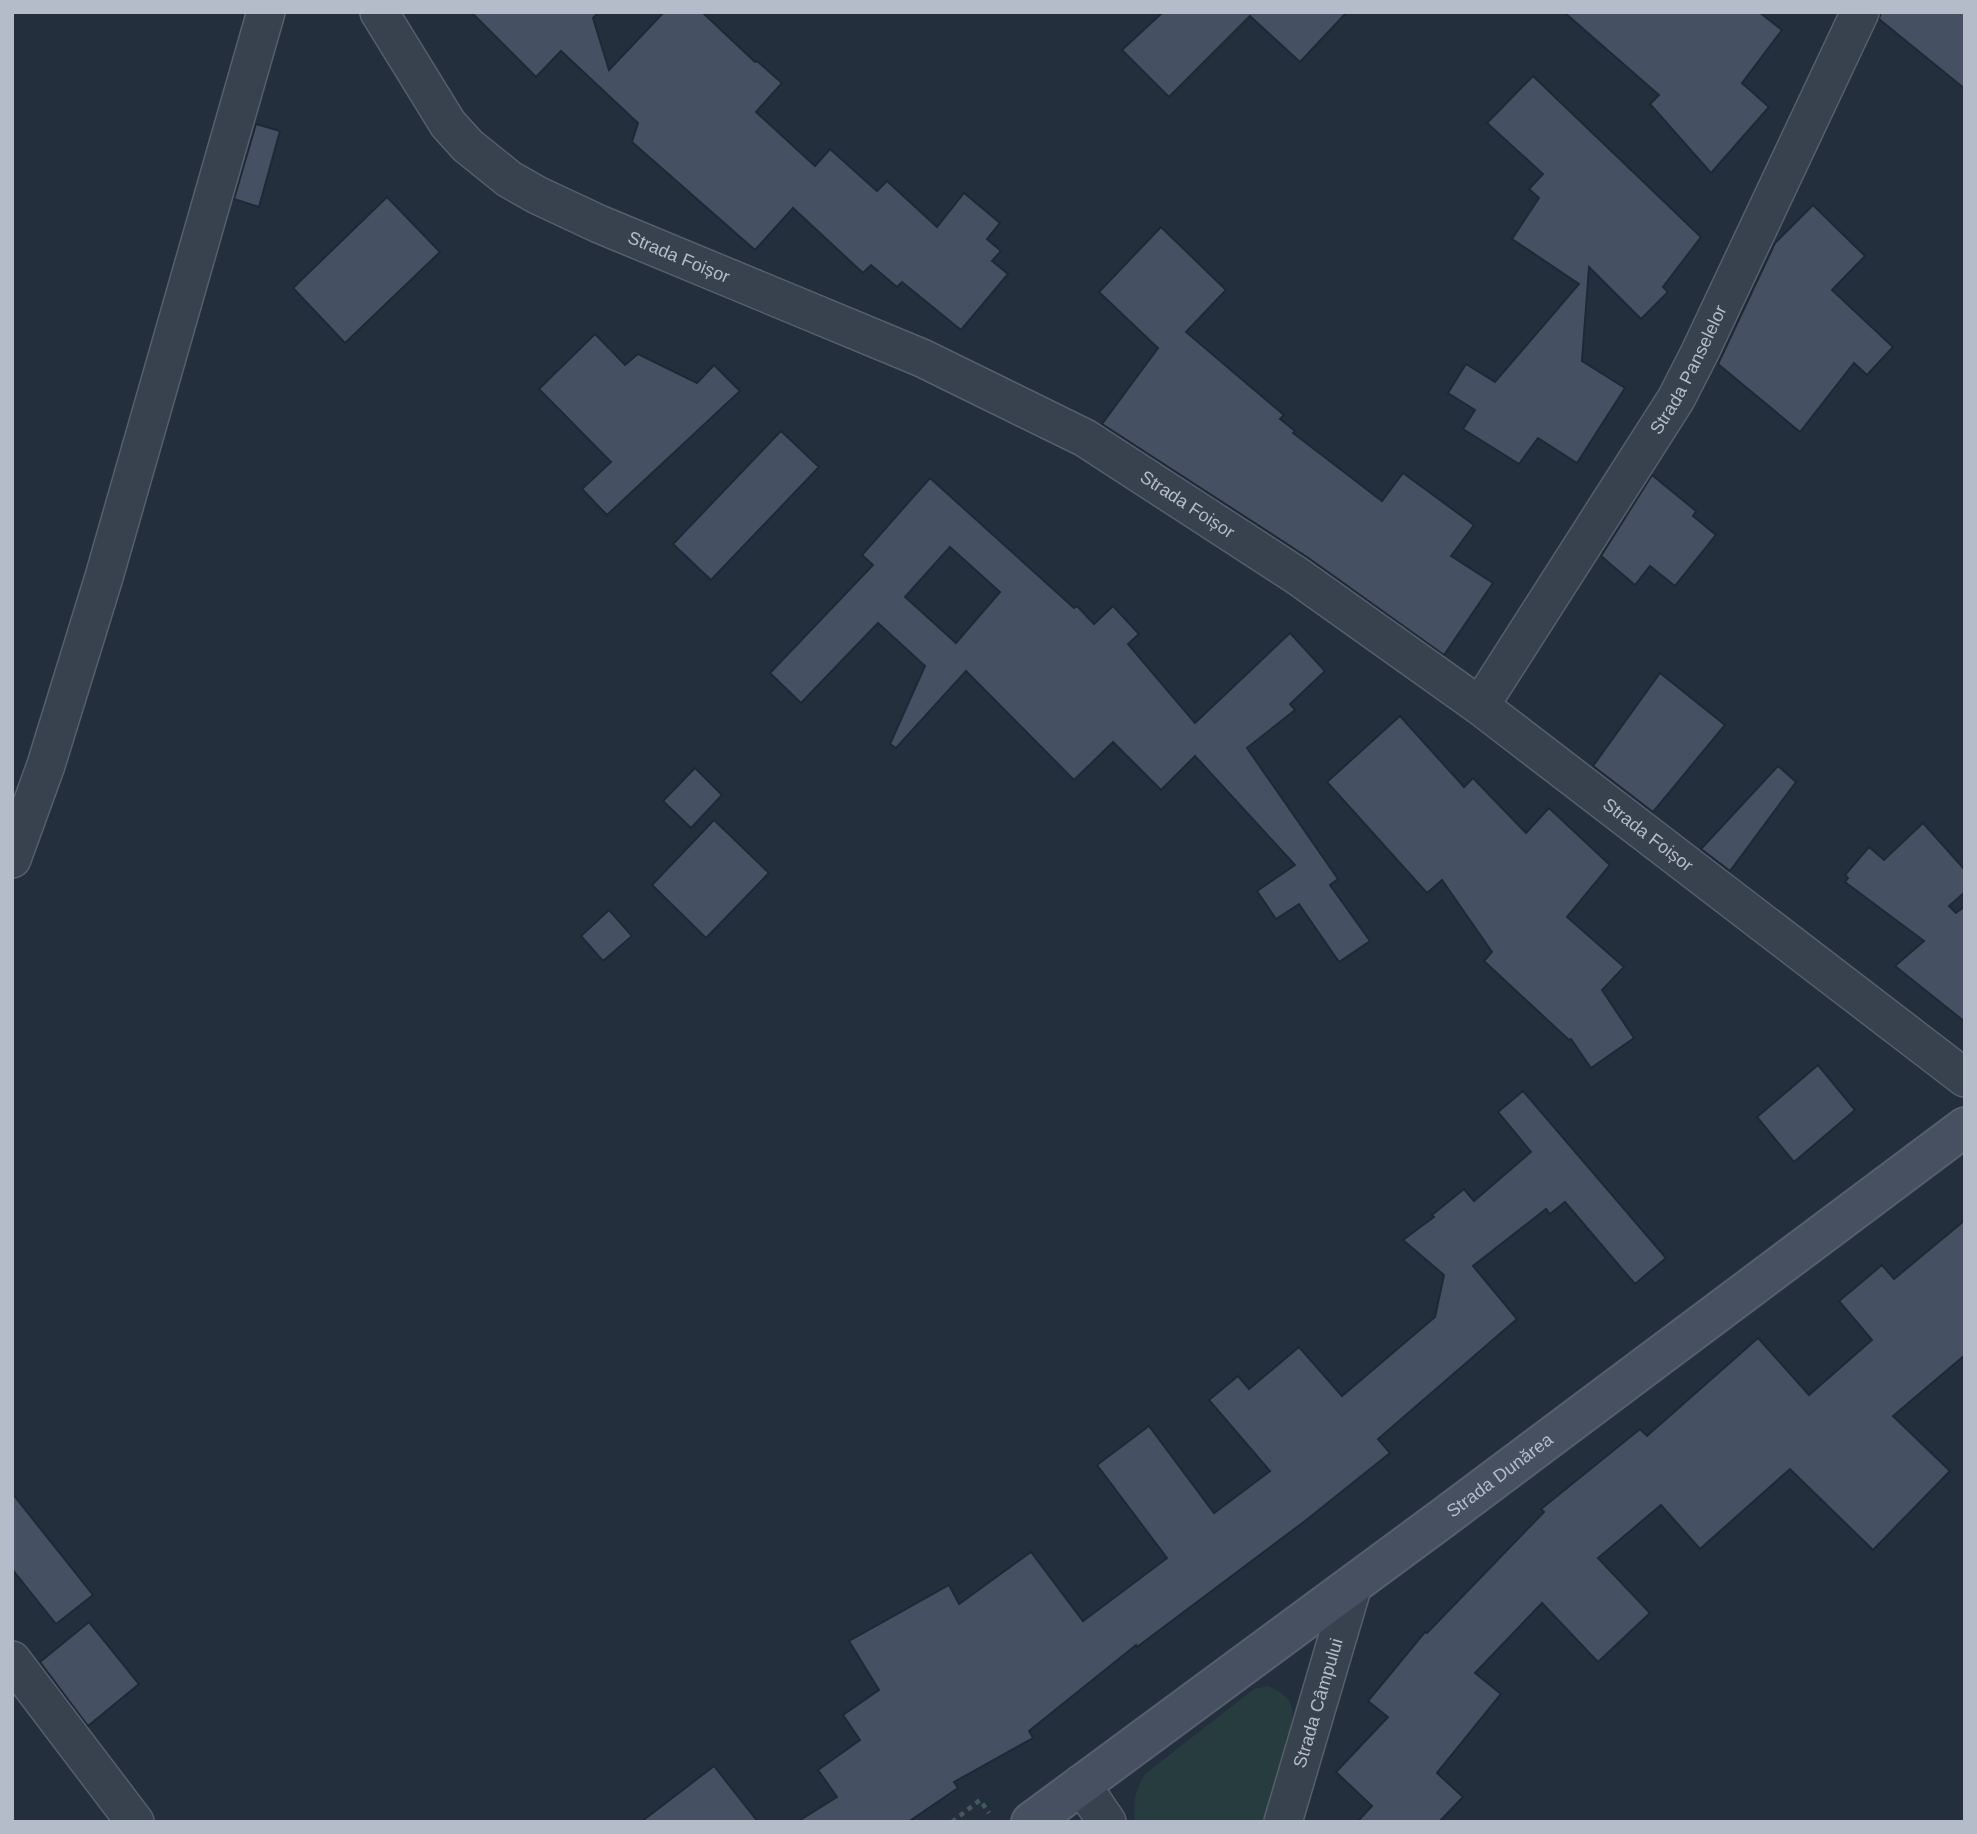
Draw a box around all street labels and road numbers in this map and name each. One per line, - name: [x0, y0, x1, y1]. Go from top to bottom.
- street label: Strada Foișor: [625, 227, 733, 287]
- street label: Strada Panselelor: [1646, 302, 1731, 438]
- street label: Strada Foișor: [1137, 467, 1238, 542]
- street label: Strada Foișor: [1599, 794, 1697, 876]
- street label: Strada Dunărea: [1443, 1429, 1557, 1522]
- street label: Strada Câmpului: [1290, 1636, 1347, 1770]

